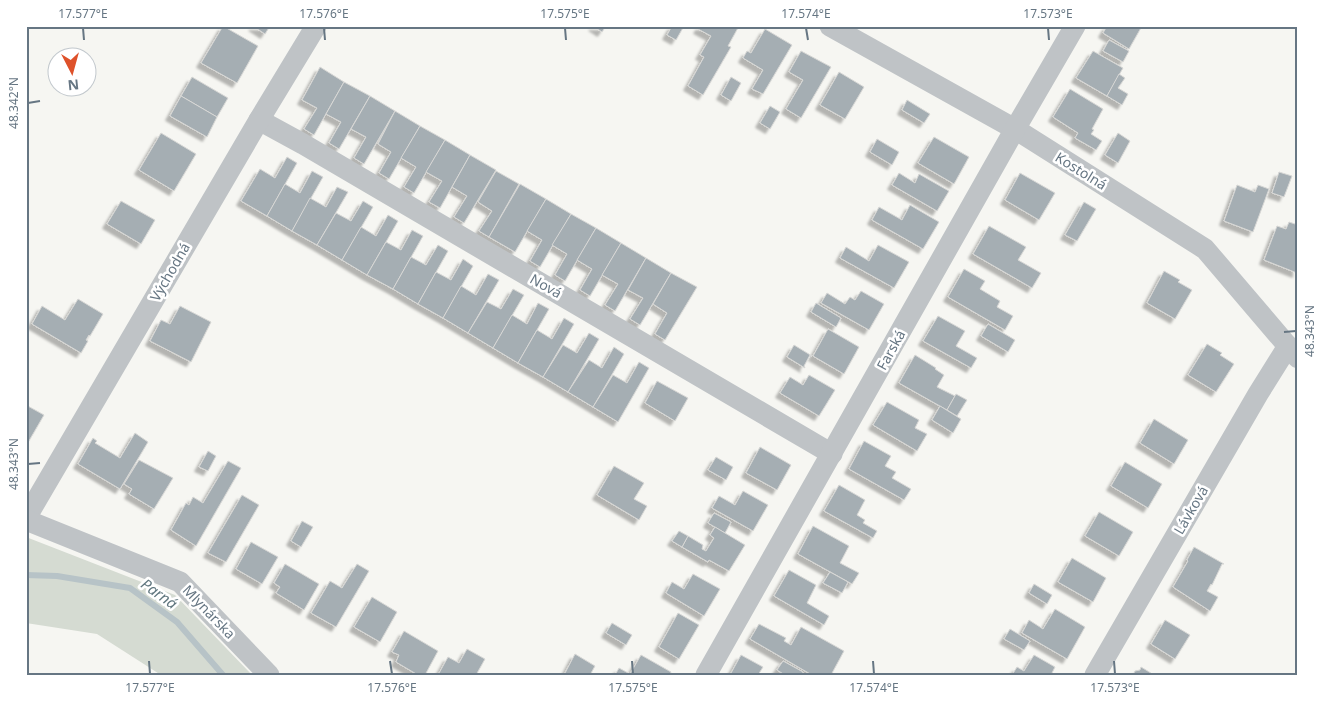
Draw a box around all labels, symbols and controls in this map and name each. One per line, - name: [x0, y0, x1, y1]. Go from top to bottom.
- text: 17.577°E: [58, 5, 108, 22]
- text: 17.576°E: [299, 5, 349, 22]
- text: 17.575°E: [540, 5, 590, 22]
- text: 17.574°E: [781, 5, 831, 22]
- text: 17.573°E: [1023, 5, 1073, 22]
- north arrow: [48, 48, 98, 98]
- text: N: [67, 75, 80, 95]
- text: 48.342°N: [5, 77, 22, 129]
- street label: Kostolná: [1052, 147, 1111, 194]
- street label: Východná: [145, 239, 194, 304]
- street label: Nová: [527, 269, 566, 302]
- text: 48.343°N: [1301, 305, 1318, 357]
- street label: Farská: [872, 326, 909, 373]
- text: 48.343°N: [5, 438, 22, 490]
- street label: Lávková: [1169, 482, 1212, 537]
- water label: Parná: [137, 573, 182, 613]
- street label: Mlynárska: [179, 581, 240, 643]
- text: 17.577°E: [125, 679, 175, 696]
- text: 17.576°E: [367, 679, 417, 696]
- text: 17.575°E: [608, 679, 658, 696]
- text: 17.574°E: [849, 679, 899, 696]
- text: 17.573°E: [1090, 679, 1140, 696]

